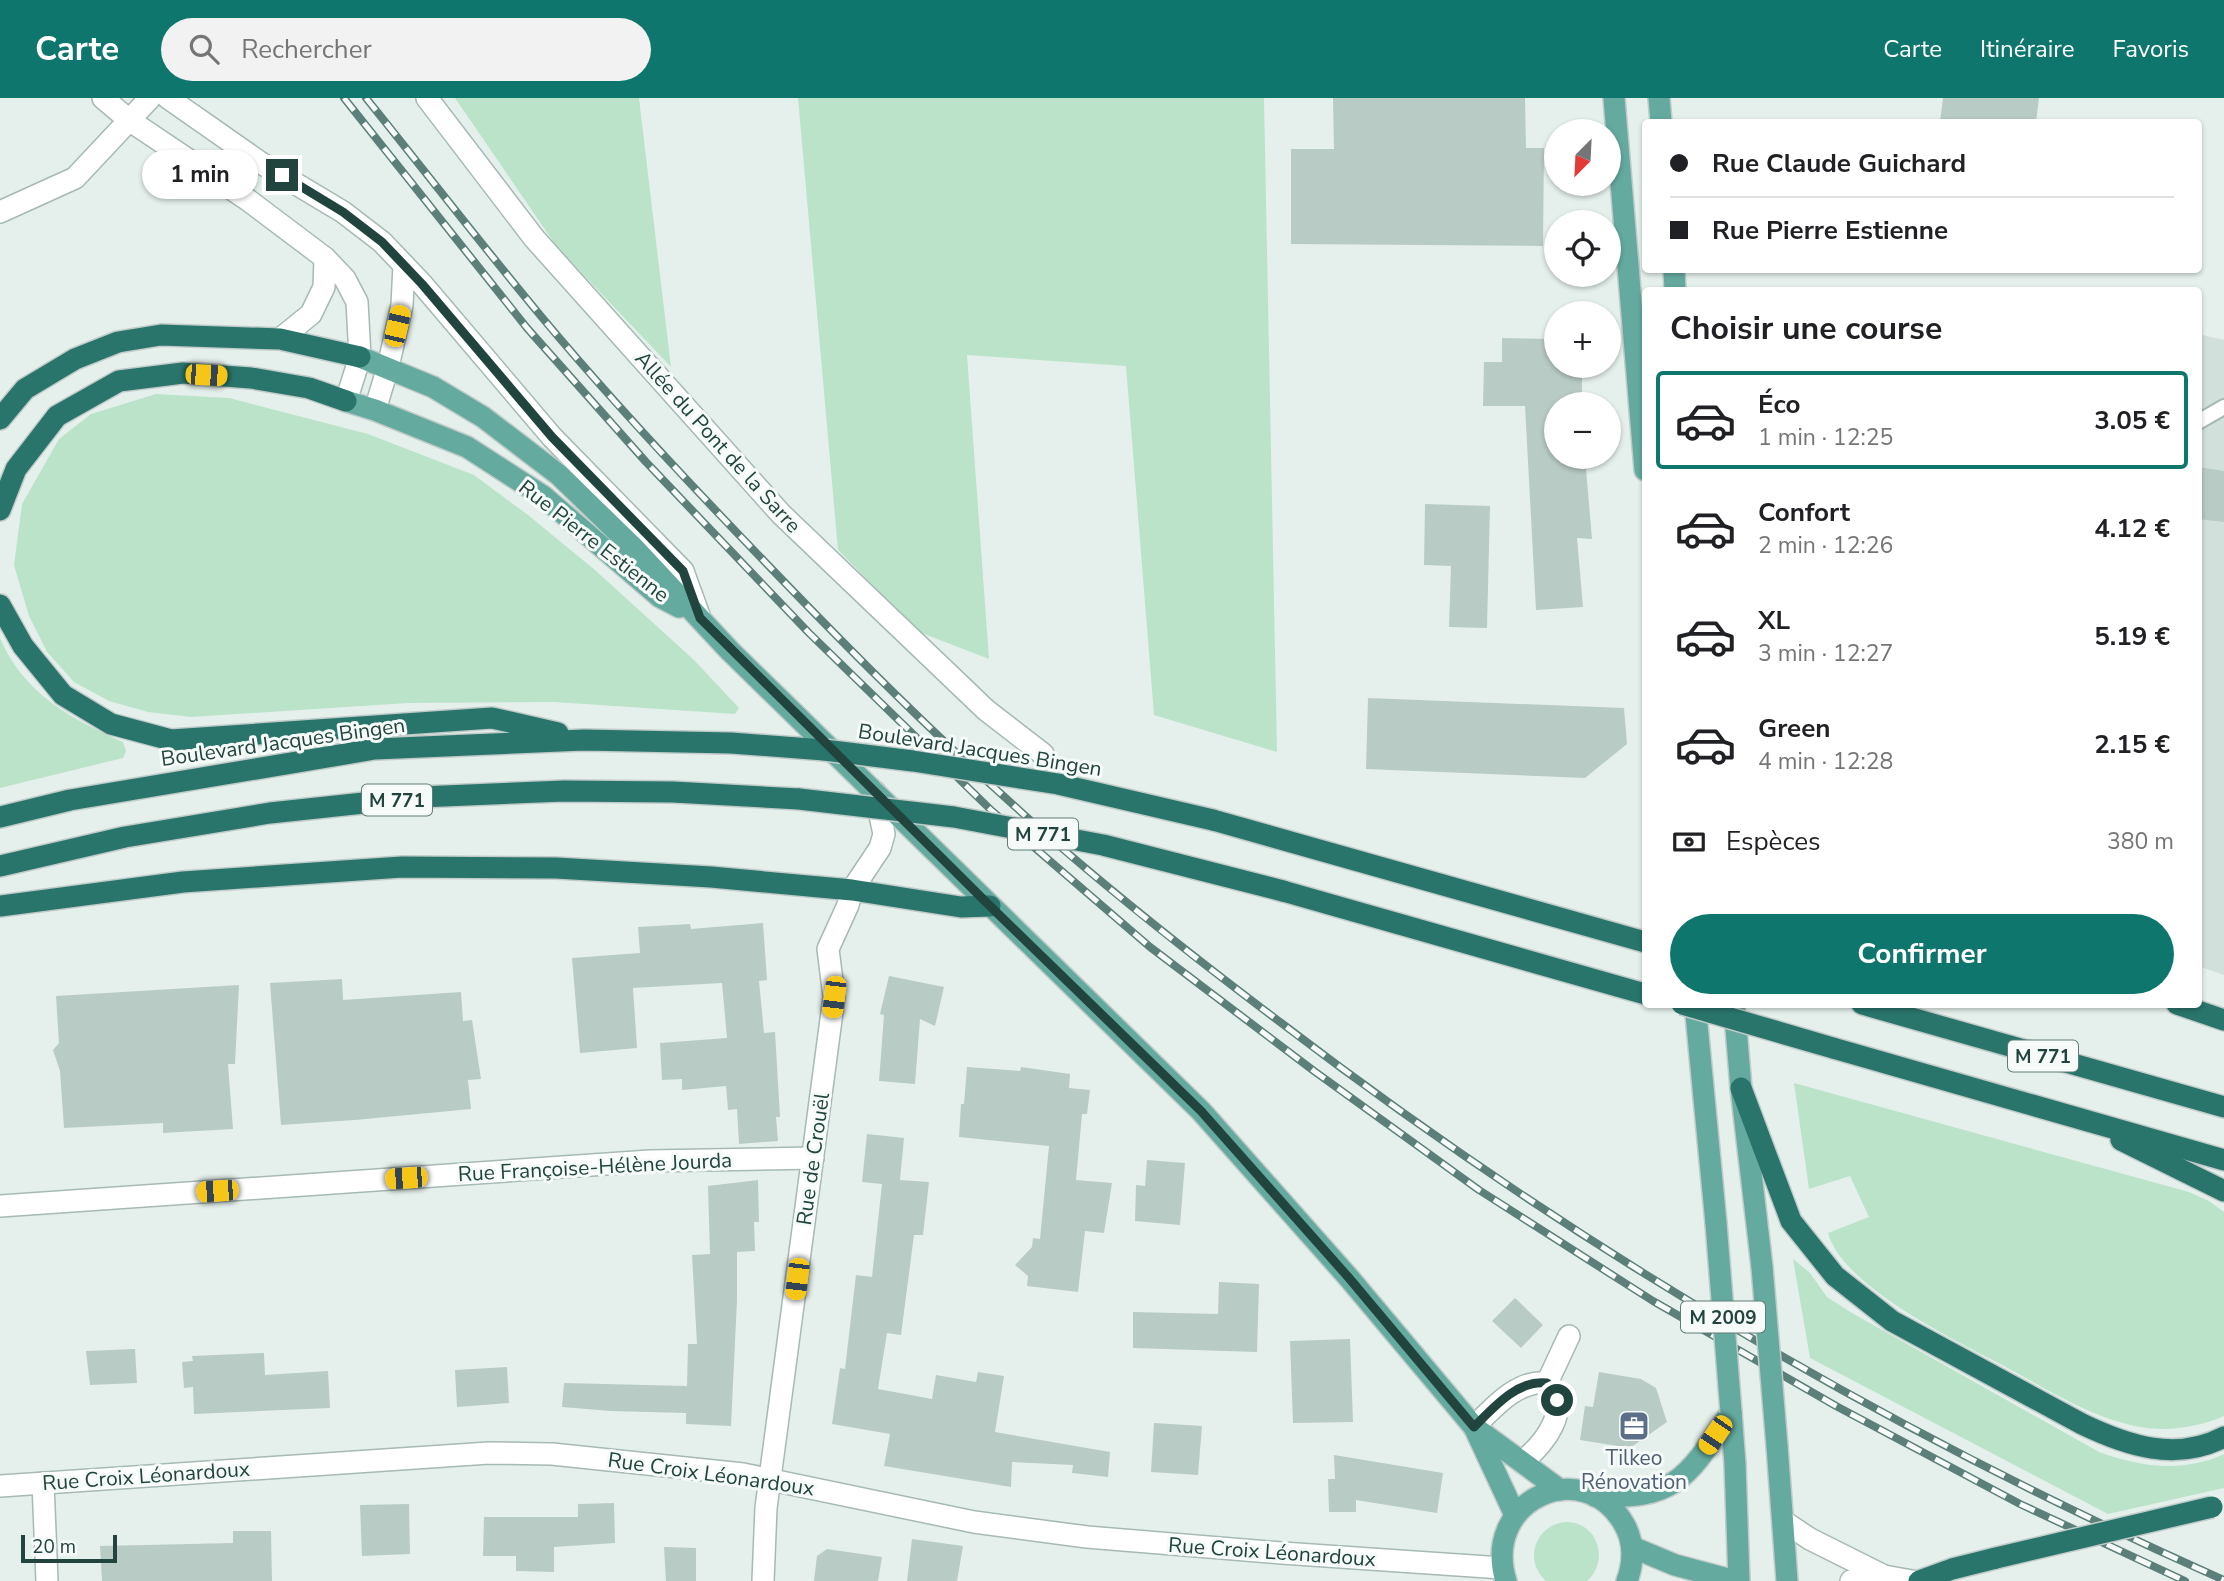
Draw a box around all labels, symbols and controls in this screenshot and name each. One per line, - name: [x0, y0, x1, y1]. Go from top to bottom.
- search box: [161, 18, 651, 81]
- text: Carte: [35, 27, 119, 72]
- icon: search: [185, 30, 223, 68]
- text: Rechercher: [241, 32, 372, 67]
- text: Carte: [1883, 33, 1942, 65]
- text: Itinéraire: [1980, 33, 2074, 65]
- text: Favoris: [2112, 33, 2189, 65]
- north arrow: [1544, 119, 1620, 196]
- map controls: [1544, 119, 1621, 469]
- text: Rue Claude Guichard: [1712, 146, 1966, 181]
- callout: 1 min: [142, 150, 258, 200]
- text: 1 min: [170, 159, 230, 190]
- route end: [266, 159, 298, 191]
- button: locate: [1544, 210, 1621, 287]
- text: Rue Pierre Estienne: [1712, 213, 1948, 248]
- button: +: [1544, 301, 1621, 378]
- car: [383, 303, 412, 349]
- text: Choisir une course: [1670, 307, 1942, 350]
- street label: Allée du Pont de la Sarre: [629, 345, 807, 539]
- car: [185, 363, 228, 387]
- text: Éco: [1758, 387, 1800, 422]
- icon: car: [1674, 389, 1737, 452]
- button: −: [1544, 392, 1621, 469]
- text: 3.05 €: [2094, 403, 2170, 438]
- text: 1 min · 12:25: [1758, 422, 1893, 453]
- street label: Rue Pierre Estienne: [513, 473, 675, 609]
- text: Confort: [1758, 495, 1850, 530]
- icon: car: [1674, 497, 1737, 560]
- text: 4.12 €: [2094, 511, 2170, 546]
- text: 2 min · 12:26: [1758, 530, 1893, 561]
- text: XL: [1758, 603, 1790, 638]
- icon: car: [1674, 605, 1737, 668]
- text: 5.19 €: [2094, 619, 2170, 654]
- text: 3 min · 12:27: [1758, 638, 1893, 669]
- street label: Boulevard Jacques Bingen: [159, 711, 407, 773]
- text: Green: [1758, 711, 1831, 746]
- icon: car: [1674, 713, 1737, 776]
- street label: Boulevard Jacques Bingen: [856, 717, 1104, 783]
- text: 2.15 €: [2094, 727, 2170, 762]
- text: 4 min · 12:28: [1758, 746, 1893, 777]
- road number: M 771: [362, 785, 432, 816]
- road number: M 771: [1008, 818, 1078, 849]
- icon: cash: [1670, 823, 1708, 861]
- text: Espèces: [1726, 824, 1821, 859]
- text: 380 m: [2107, 826, 2174, 857]
- button: Confirmer: [1670, 914, 2174, 994]
- car: [822, 975, 847, 1019]
- road number: M 771: [2008, 1040, 2078, 1072]
- street label: Rue de Crouël: [790, 1090, 836, 1227]
- street label: Rue Françoise-Hélène Jourda: [457, 1146, 733, 1188]
- car: [385, 1166, 428, 1190]
- car: [196, 1179, 239, 1203]
- car: [785, 1257, 810, 1301]
- road number: M 2009: [1681, 1302, 1765, 1332]
- route start: [1541, 1384, 1573, 1416]
- office icon: Tilkeo Rénovation: [1617, 1409, 1651, 1443]
- car: [1695, 1412, 1736, 1458]
- place label: Tilkeo Rénovation: [1581, 1444, 1687, 1496]
- street label: Rue Croix Léonardoux: [606, 1446, 816, 1502]
- street label: Rue Croix Léonardoux: [41, 1455, 251, 1497]
- street label: Rue Croix Léonardoux: [1167, 1531, 1377, 1573]
- scale bar: [21, 1532, 117, 1564]
- text: 20 m: [32, 1534, 76, 1560]

